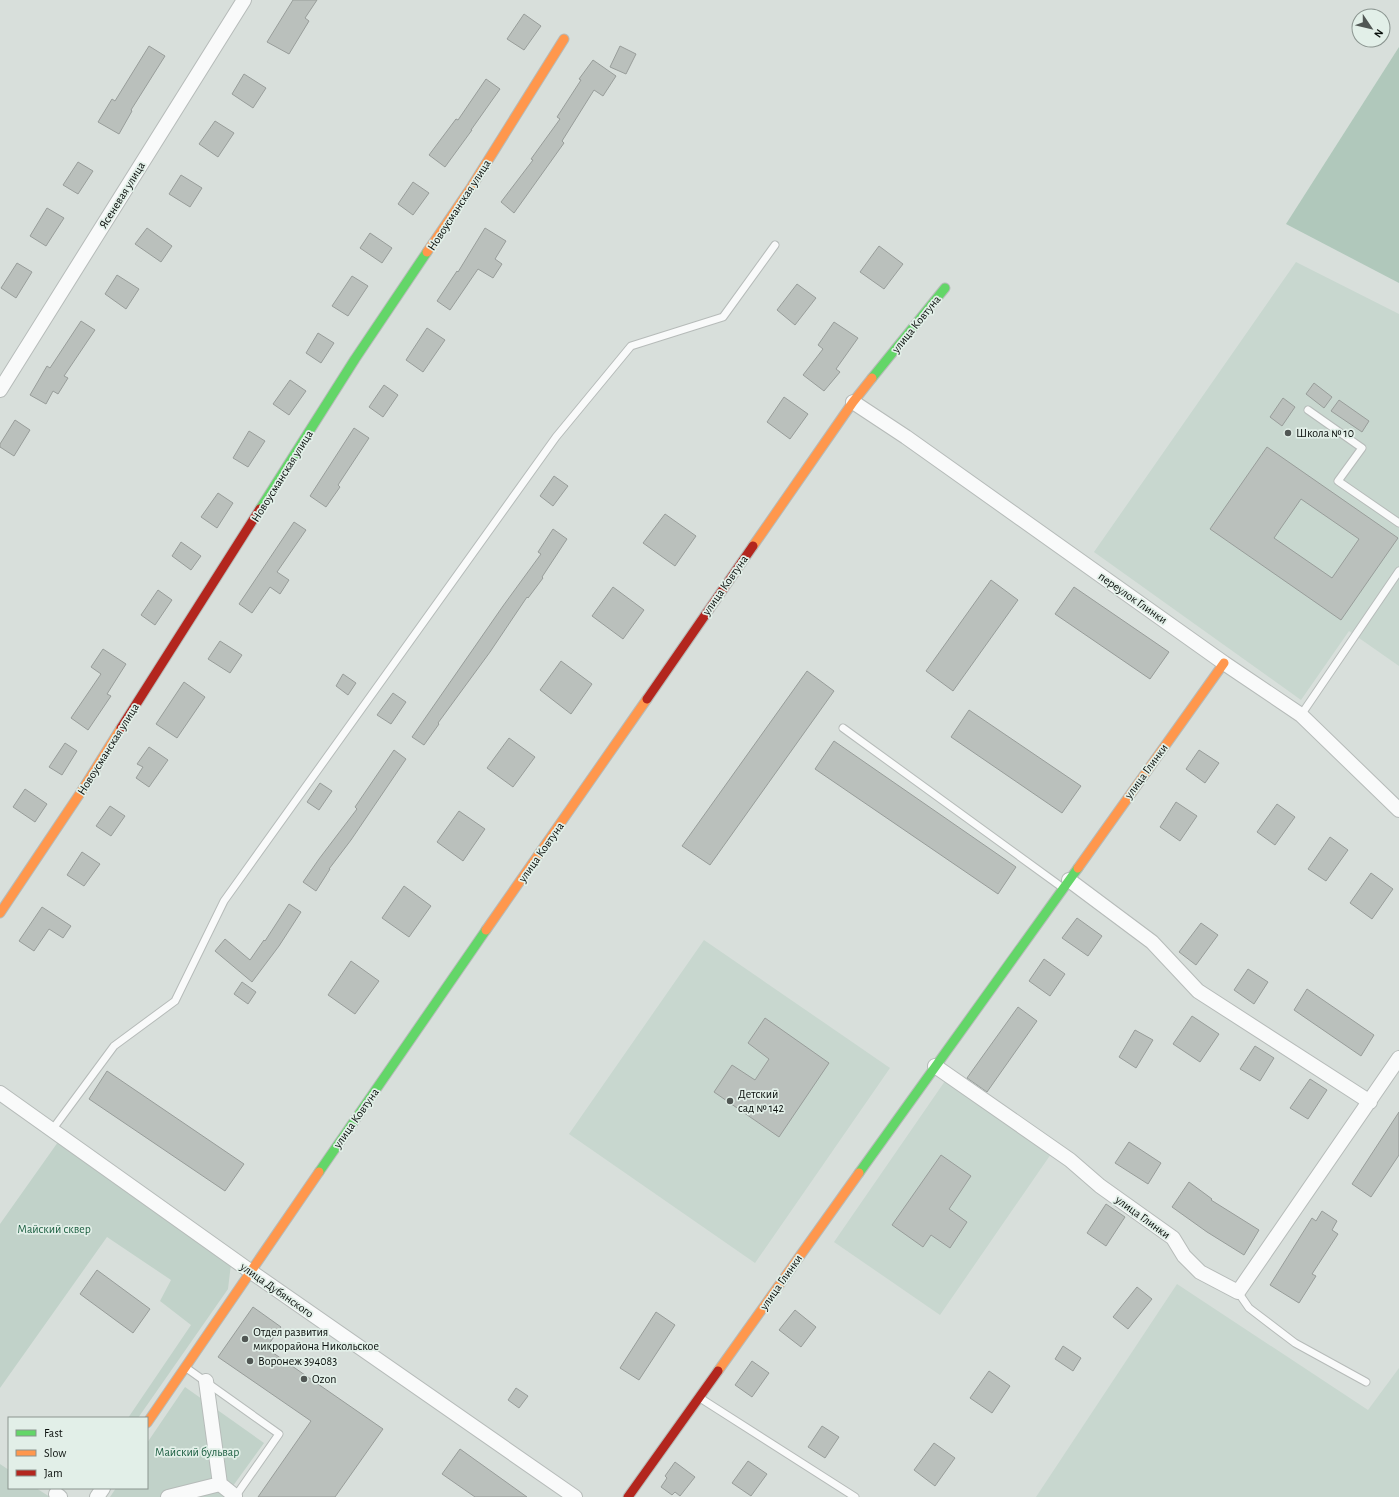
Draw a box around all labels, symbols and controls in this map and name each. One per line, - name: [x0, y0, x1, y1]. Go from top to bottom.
- north arrow: [1351, 8, 1391, 48]
- text: N: [1372, 27, 1385, 40]
- street label: Новоусманская улица: [425, 157, 494, 253]
- street label: Ясеневая улица: [97, 159, 148, 231]
- street label: улица Ковтуна: [889, 293, 944, 356]
- place label: Школа № 10: [1296, 427, 1354, 439]
- street label: Новоусманская улица: [249, 428, 316, 524]
- marker: Школа № 10: [1283, 428, 1293, 438]
- street label: улица Ковтуна: [699, 553, 751, 618]
- street label: переулок Глинки: [1096, 570, 1170, 627]
- street label: Новоусманская улица: [75, 701, 142, 797]
- street label: улица Глинки: [1122, 741, 1171, 802]
- street label: улица Ковтуна: [515, 820, 567, 885]
- street label: улица Ковтуна: [330, 1086, 382, 1151]
- place label: Детский сад № 142: [738, 1088, 785, 1114]
- marker: Детский сад № 142: [725, 1096, 735, 1106]
- street label: улица Глинки: [1112, 1193, 1173, 1242]
- park label: Майский сквер: [17, 1223, 91, 1235]
- street label: улица Глинки: [757, 1252, 805, 1313]
- street label: улица Дубянского: [237, 1260, 316, 1321]
- place label: Отдел развития микрорайона Никольское: [253, 1326, 379, 1352]
- marker: Отдел развития микрорайона Никольское: [240, 1334, 250, 1344]
- place label: Воронеж 394083: [258, 1355, 337, 1367]
- marker: Воронеж 394083: [245, 1356, 255, 1366]
- place label: Ozon: [312, 1373, 336, 1385]
- marker: Ozon: [299, 1374, 309, 1384]
- legend: [8, 1417, 148, 1489]
- text: Fast: [44, 1427, 63, 1439]
- park label: Майский бульвар: [155, 1446, 239, 1459]
- text: Slow: [44, 1447, 66, 1459]
- text: Jam: [44, 1467, 63, 1479]

